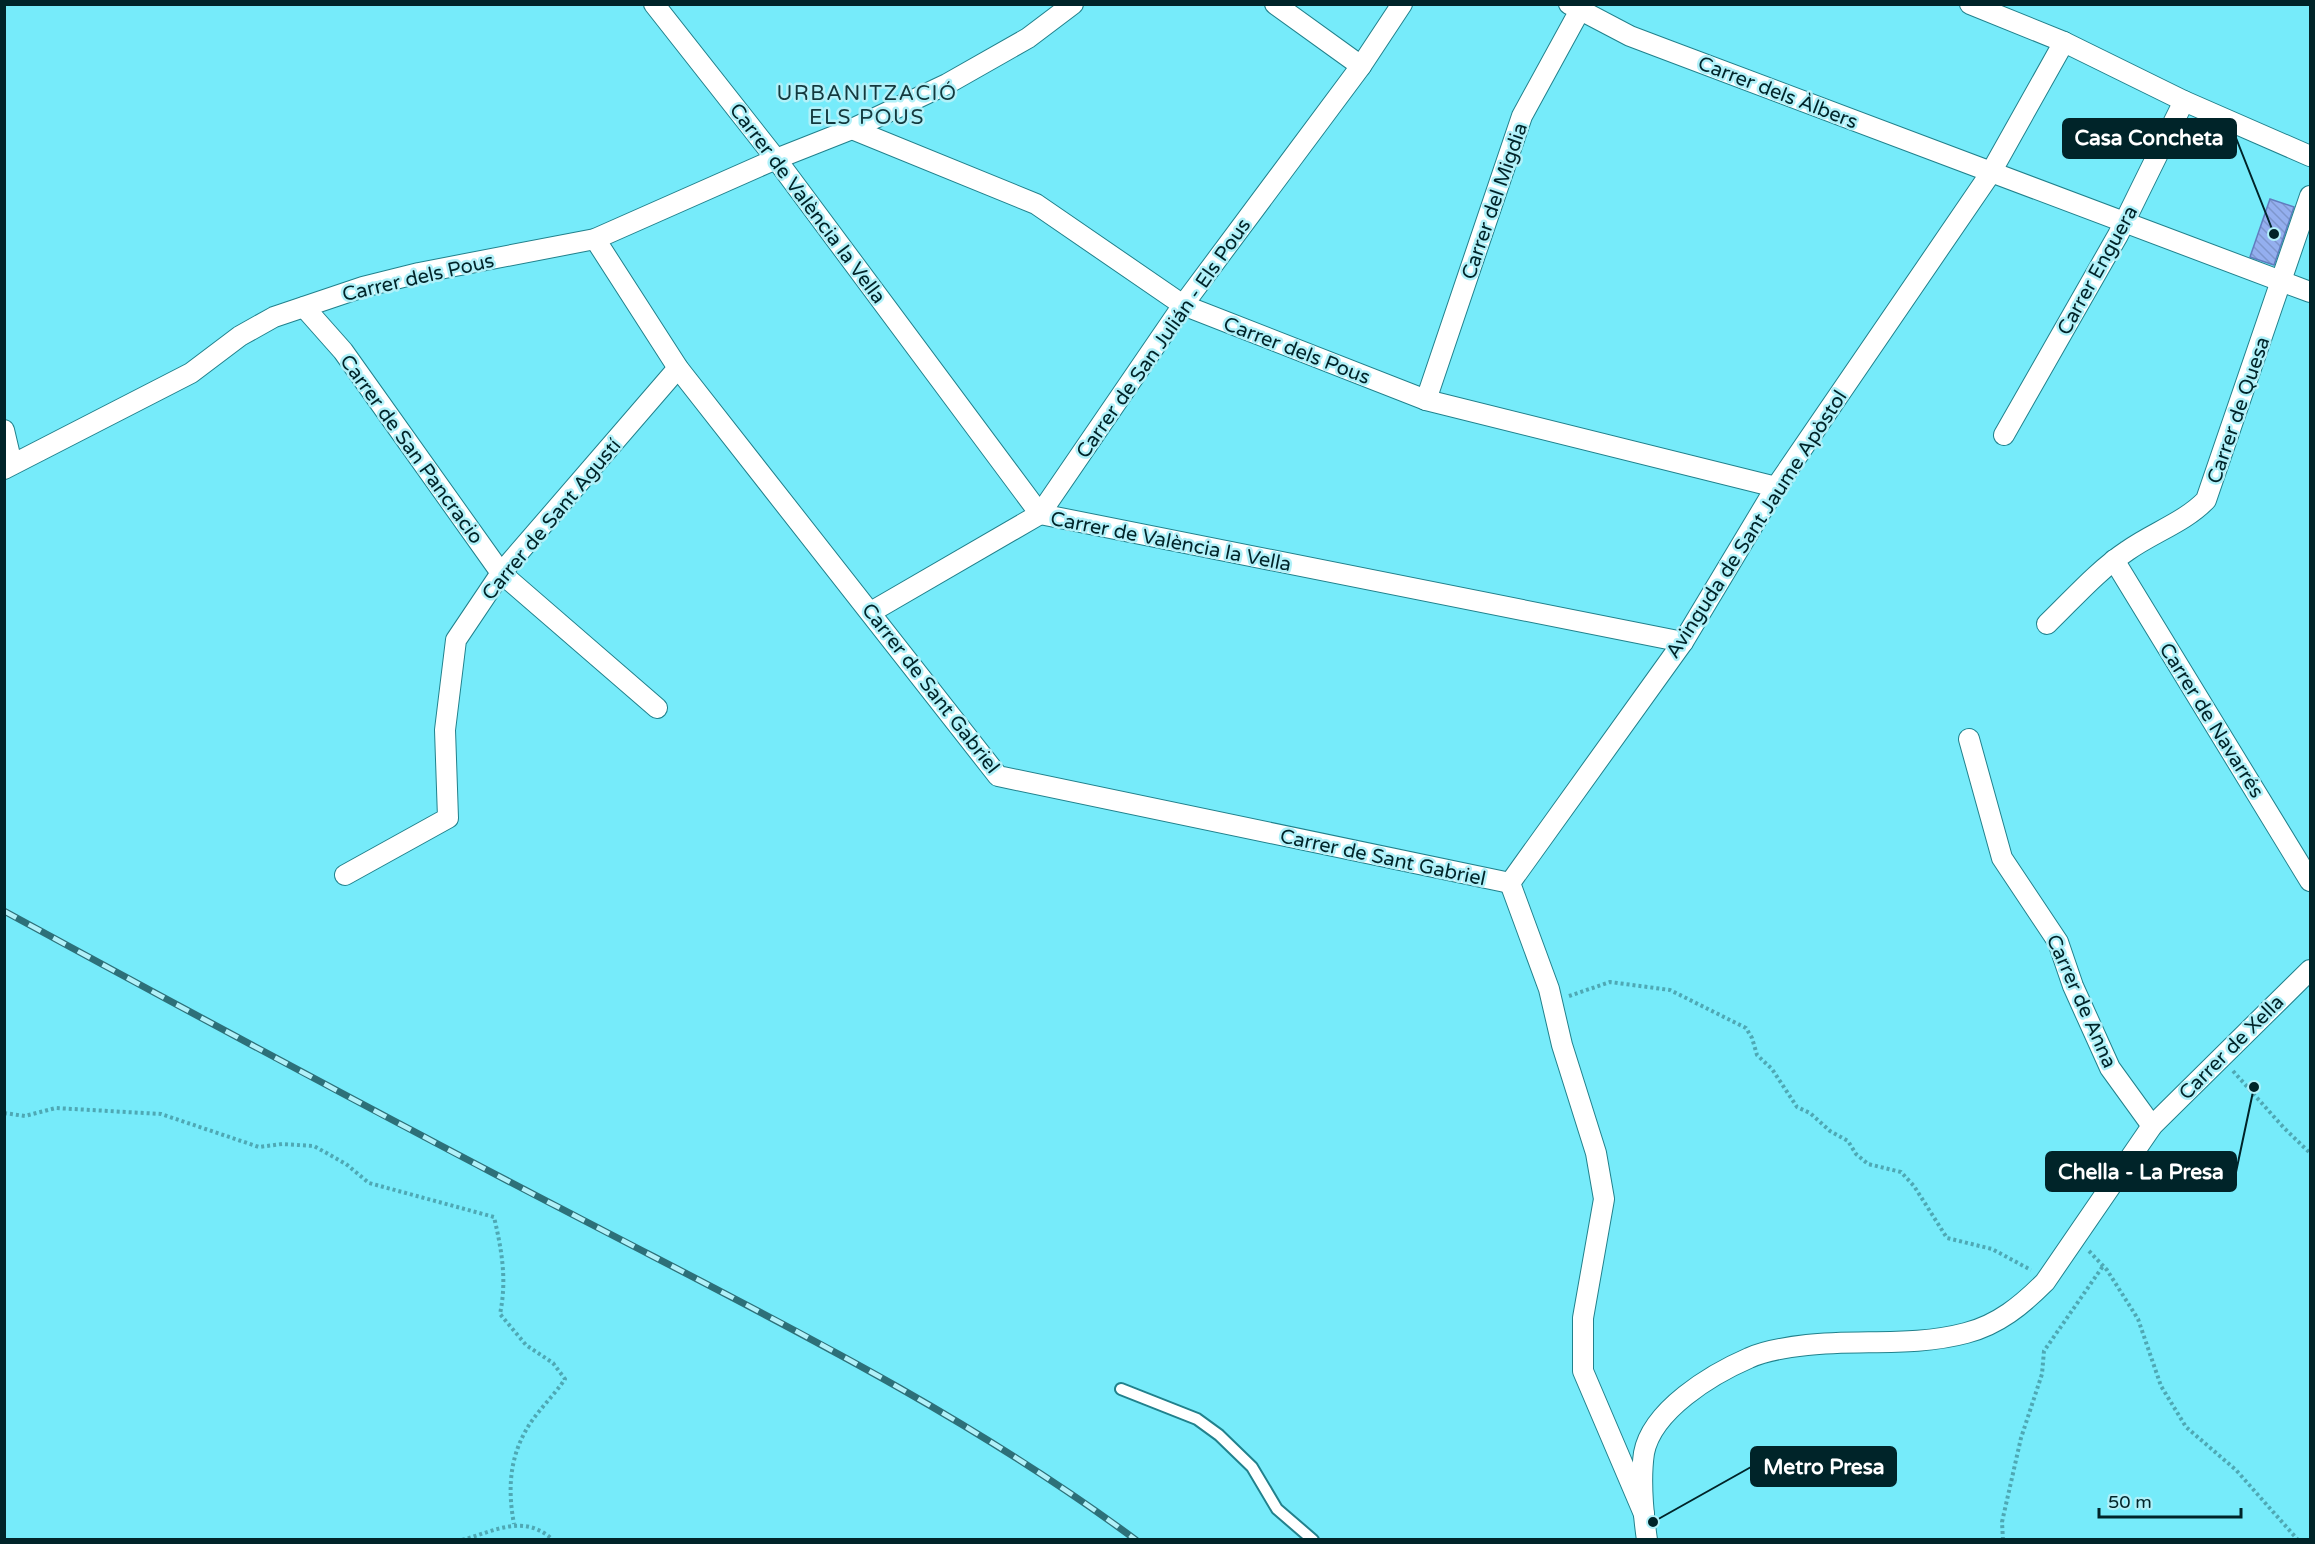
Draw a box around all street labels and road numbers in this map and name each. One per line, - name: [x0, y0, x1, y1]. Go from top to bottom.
- street label: Carrer dels Àlbers: [1694, 51, 1861, 134]
- street label: Carrer de València la Vella: [724, 99, 890, 309]
- street label: Carrer del Migdia: [1457, 120, 1533, 283]
- street label: Carrer Enguera: [2052, 202, 2143, 339]
- street label: Carrer de San Julián - Els Pous: [1072, 214, 1256, 463]
- street label: Carrer dels Pous: [340, 249, 497, 307]
- street label: Carrer dels Pous: [1220, 312, 1373, 390]
- street label: Carrer de Quesa: [2203, 334, 2275, 487]
- street label: Carrer de San Pancracio: [334, 350, 488, 549]
- street label: Avinguda de Sant Jaume Apòstol: [1661, 386, 1853, 663]
- street label: Carrer de Sant Agustí: [477, 434, 626, 605]
- street label: Carrer de València la Vella: [1048, 507, 1293, 577]
- street label: Carrer de Sant Gabriel: [856, 599, 1004, 779]
- street label: Carrer de Navarrés: [2154, 639, 2269, 802]
- street label: Carrer de Sant Gabriel: [1278, 824, 1488, 892]
- street label: Carrer de Anna: [2041, 931, 2121, 1072]
- street label: Carrer de Xella: [2174, 990, 2289, 1105]

